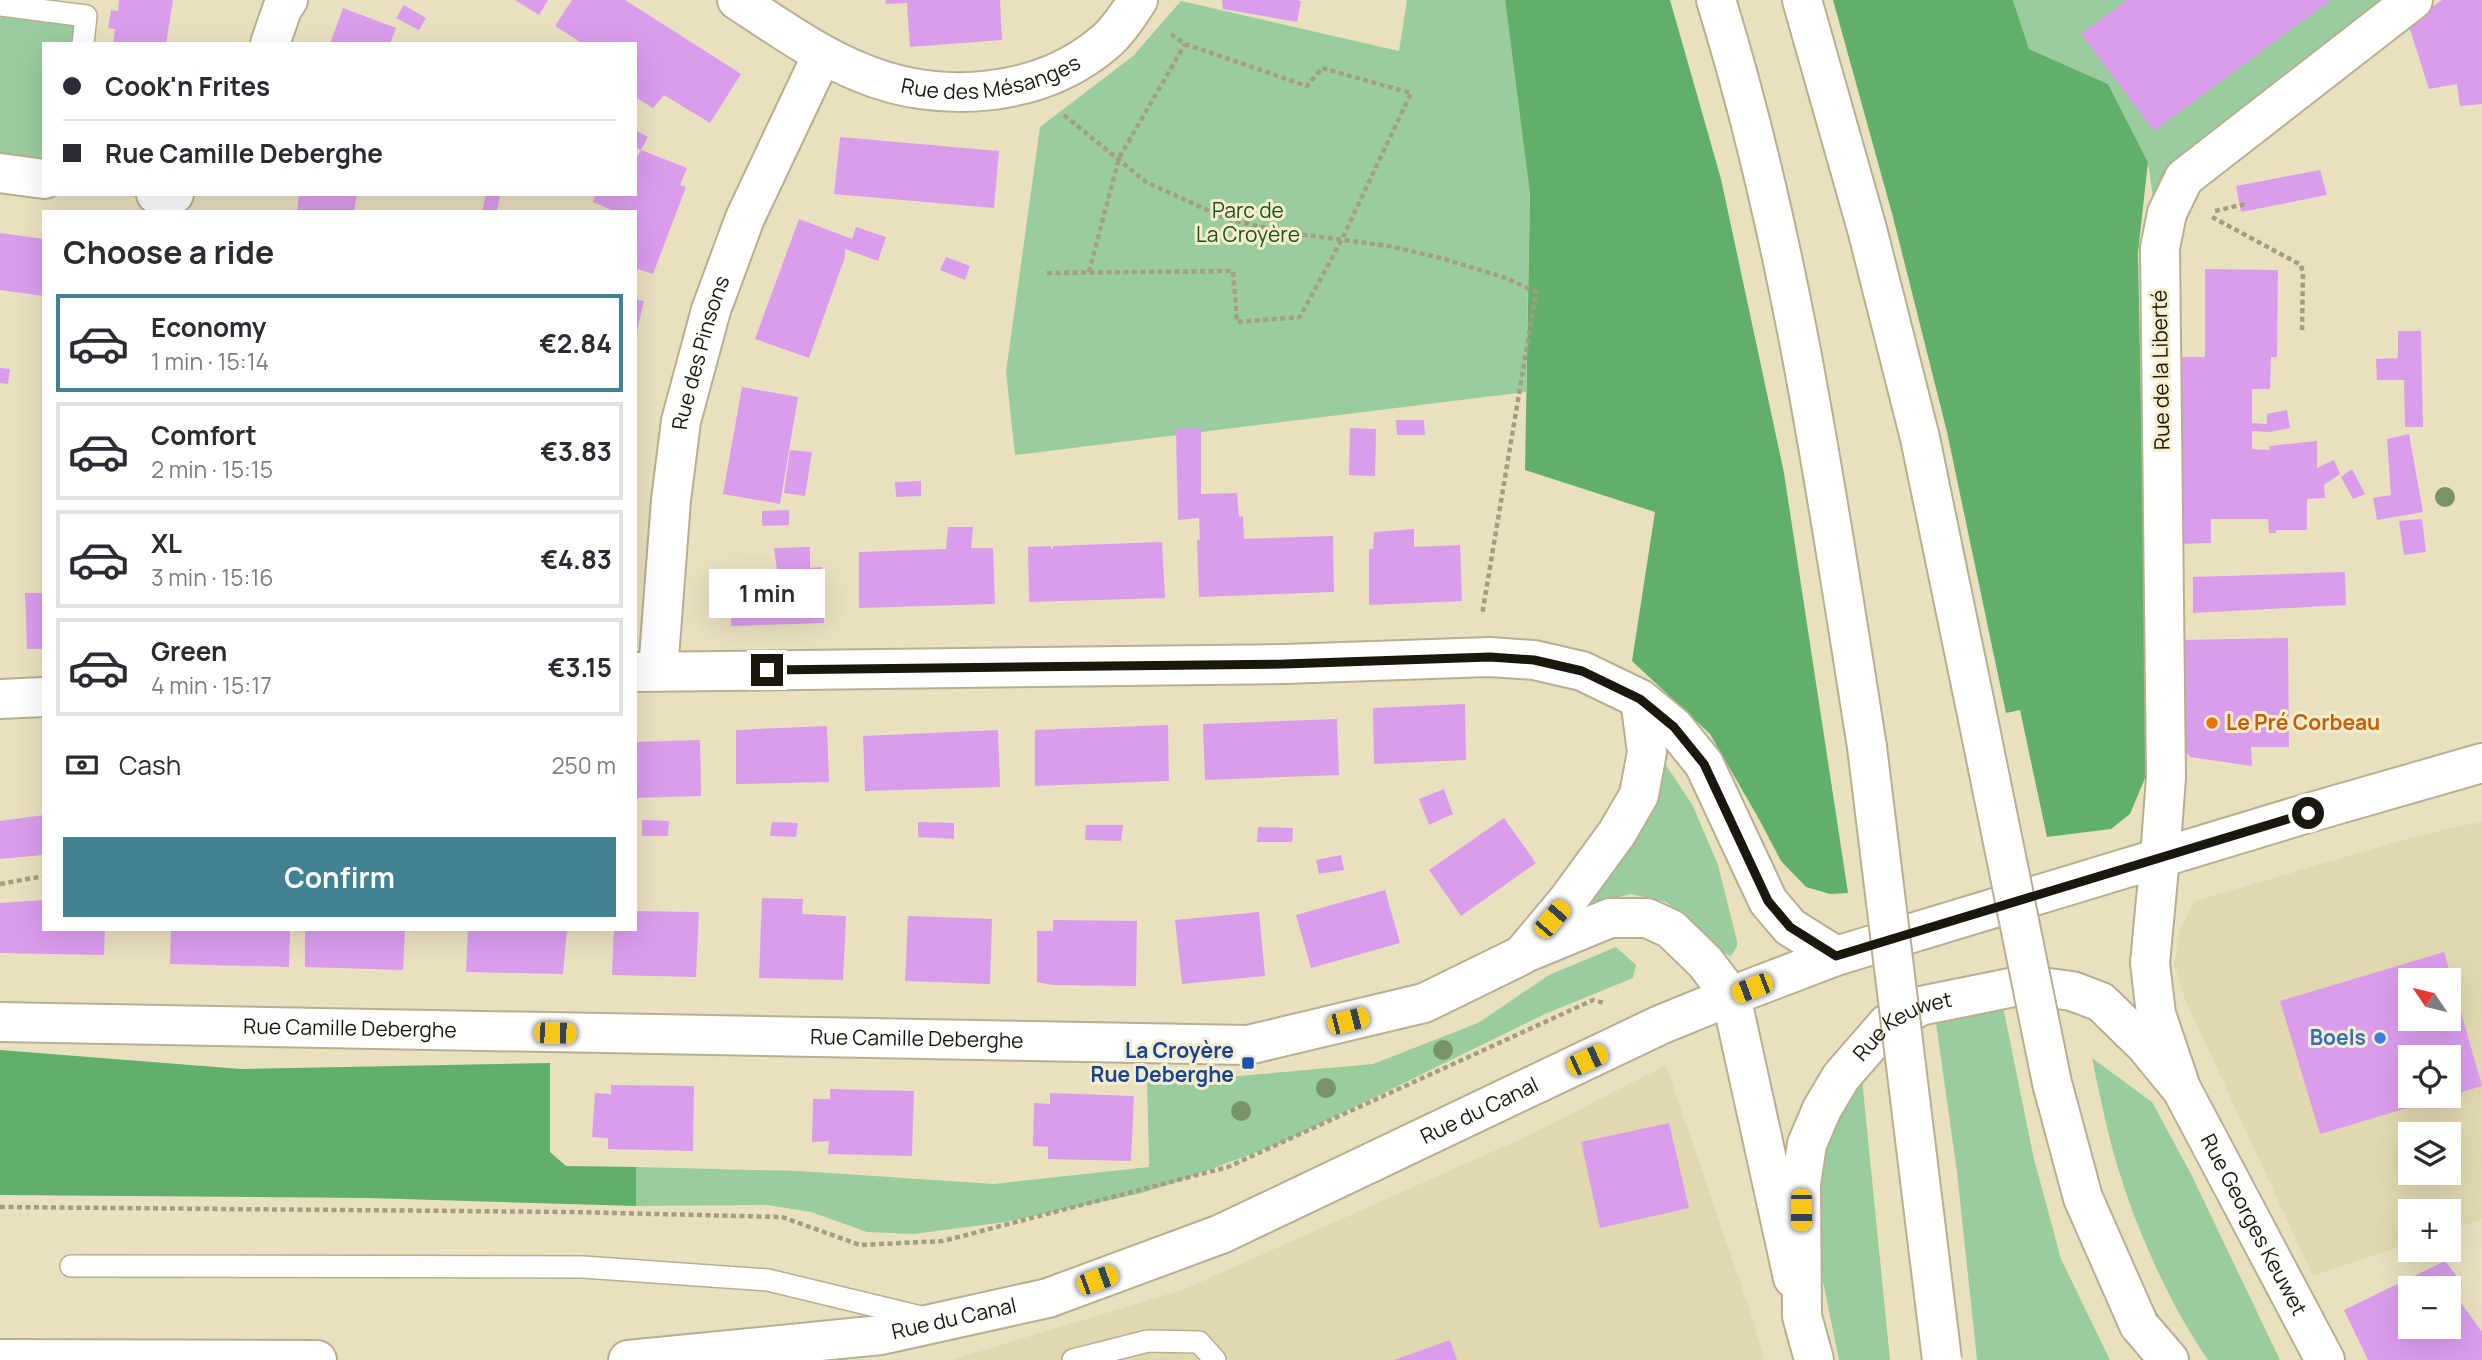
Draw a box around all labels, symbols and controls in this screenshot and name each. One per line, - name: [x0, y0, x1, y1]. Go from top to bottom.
- street label: Rue des Mésanges: [899, 48, 1085, 105]
- text: Cook'n Frites: [105, 68, 270, 104]
- text: Rue Camille Deberghe: [105, 135, 383, 171]
- park label: Parc de La Croyère: [1196, 196, 1300, 248]
- text: Choose a ride: [63, 230, 274, 274]
- street label: Rue des Pinsons: [665, 271, 736, 431]
- street label: Rue de la Liberté: [2145, 290, 2175, 450]
- text: Economy: [151, 309, 266, 345]
- icon: car: [67, 312, 130, 375]
- text: €2.84: [539, 325, 612, 361]
- text: 1 min · 15:14: [151, 345, 269, 377]
- text: Comfort: [151, 417, 257, 453]
- icon: car: [67, 420, 130, 483]
- text: €3.83: [540, 433, 612, 469]
- text: 2 min · 15:15: [151, 453, 273, 485]
- text: XL: [151, 525, 182, 561]
- icon: car: [67, 528, 130, 591]
- text: €4.83: [541, 541, 612, 577]
- text: 3 min · 15:16: [151, 561, 274, 593]
- callout: 1 min: [709, 568, 825, 618]
- text: 1 min: [739, 577, 795, 609]
- text: Green: [151, 633, 227, 669]
- icon: car: [67, 636, 130, 699]
- text: €3.15: [548, 649, 612, 685]
- route end: [751, 654, 783, 686]
- text: 4 min · 15:17: [151, 669, 272, 701]
- place label: Le Pré Corbeau: [2226, 708, 2380, 736]
- marker: Le Pré Corbeau: [2204, 715, 2220, 731]
- icon: cash: [63, 746, 101, 784]
- text: Cash: [119, 747, 181, 783]
- text: 250 m: [551, 749, 616, 781]
- route start: [2292, 797, 2324, 829]
- button: Confirm: [63, 837, 616, 917]
- car: [1531, 896, 1574, 942]
- north arrow: [2398, 968, 2460, 1031]
- map controls: [2398, 968, 2461, 1339]
- car: [1729, 971, 1776, 1005]
- street label: Rue Keuwet: [1846, 985, 1954, 1067]
- car: [1326, 1006, 1371, 1036]
- street label: Rue Camille Deberghe: [243, 1011, 457, 1043]
- car: [534, 1022, 577, 1044]
- street label: Rue Camille Deberghe: [810, 1022, 1024, 1054]
- place label: Boels: [2310, 1023, 2366, 1051]
- marker: Boels: [2372, 1030, 2388, 1046]
- place label: La Croyère Rue Deberghe: [1091, 1036, 1234, 1088]
- car: [1564, 1042, 1611, 1078]
- button: locate: [2398, 1045, 2461, 1108]
- marker: La Croyère Rue Deberghe: [1240, 1055, 1256, 1071]
- street label: Rue du Canal: [1416, 1070, 1542, 1150]
- button: layers: [2398, 1122, 2461, 1185]
- street label: Rue Georges Keuwet: [2195, 1129, 2314, 1320]
- car: [1791, 1189, 1812, 1231]
- button: +: [2398, 1199, 2461, 1262]
- car: [1074, 1263, 1121, 1297]
- button: −: [2398, 1276, 2461, 1339]
- street label: Rue du Canal: [889, 1290, 1019, 1345]

